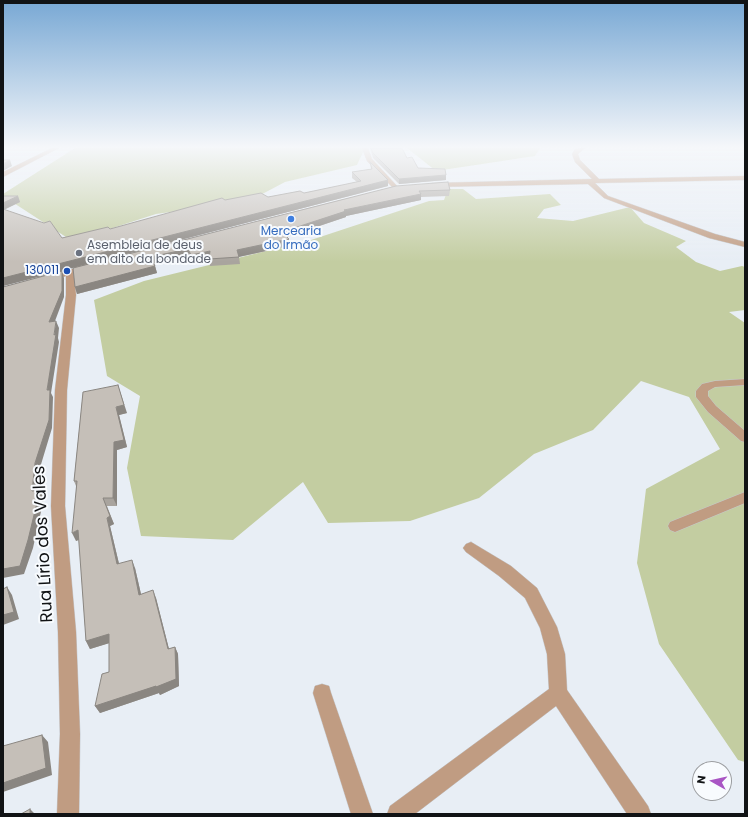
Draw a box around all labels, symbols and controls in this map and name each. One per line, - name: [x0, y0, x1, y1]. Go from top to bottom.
- marker: Mercearia do Irmão: [286, 214, 296, 224]
- place label: Mercearia do Irmão: [261, 225, 321, 253]
- place label: Asembleia de deus em alto da bondade: [87, 239, 211, 267]
- marker: Asembleia de deus em alto da bondade: [74, 248, 84, 258]
- place label: 130011: [25, 264, 59, 278]
- marker: 130011: [62, 266, 72, 276]
- street label: Rua Lírio dos Vales: [30, 465, 58, 623]
- north arrow: [692, 761, 732, 801]
- text: N: [693, 774, 710, 785]

